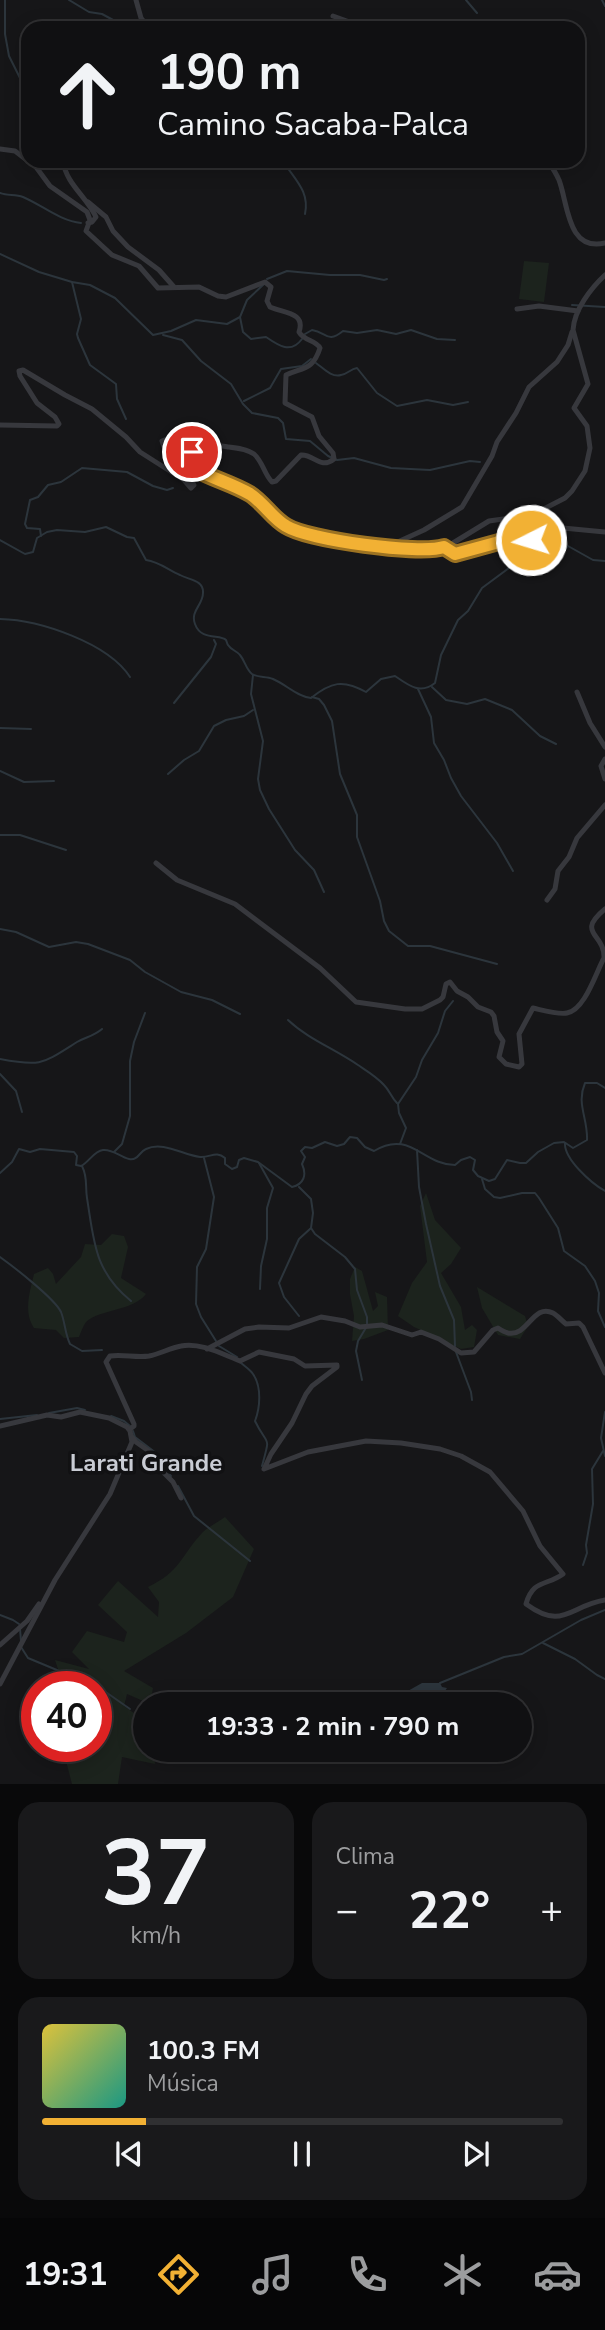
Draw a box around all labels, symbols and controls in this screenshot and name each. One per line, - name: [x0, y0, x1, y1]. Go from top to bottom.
- text: 190 m: [157, 39, 301, 106]
- icon: ahead: [42, 49, 133, 140]
- text: Camino Sacaba-Palca: [157, 103, 469, 146]
- pin: [162, 422, 222, 482]
- icon: arrive: [173, 433, 211, 471]
- position arrow: [494, 503, 568, 577]
- district label: Larati Grande: [70, 1447, 222, 1479]
- speed limit sign: 40: [21, 1671, 112, 1762]
- text: 19:33 · 2 min · 790 m: [206, 1709, 459, 1744]
- text: 37: [101, 1812, 210, 1936]
- text: Clima: [336, 1841, 395, 1872]
- text: 22°: [408, 1875, 490, 1946]
- text: −: [336, 1885, 358, 1936]
- text: +: [540, 1885, 563, 1936]
- text: km/h: [130, 1920, 181, 1951]
- text: 100.3 FM: [147, 2033, 260, 2068]
- text: Música: [147, 2068, 219, 2099]
- icon: previous: [110, 2135, 148, 2173]
- icon: pause: [283, 2135, 321, 2173]
- icon: next: [457, 2135, 495, 2173]
- icon: directions: [154, 2250, 203, 2299]
- icon: music: [248, 2250, 297, 2299]
- icon: phone: [343, 2250, 392, 2299]
- icon: climate: [438, 2250, 487, 2299]
- icon: car: [533, 2250, 582, 2299]
- text: 19:31: [23, 2253, 108, 2296]

